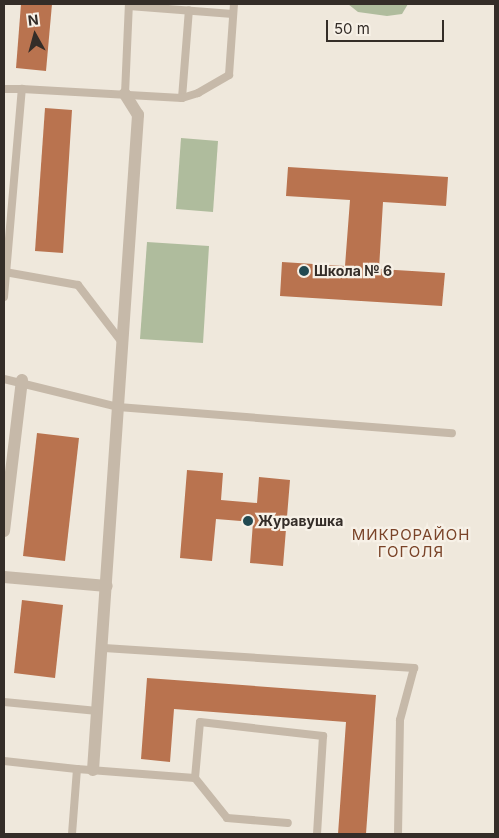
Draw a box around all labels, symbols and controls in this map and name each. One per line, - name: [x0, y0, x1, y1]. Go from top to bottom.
- north arrow: [10, 10, 60, 60]
- scale bar: [329, 10, 446, 42]
- text: N: [27, 11, 39, 29]
- text: 50 m: [334, 19, 370, 38]
- place label: Школа № 6: [314, 263, 392, 279]
- marker: Школа № 6: [298, 265, 310, 277]
- place label: Журавушка: [258, 513, 343, 529]
- marker: Журавушка: [242, 515, 254, 527]
- district label: МИКРОРАЙОН ГОГОЛЯ: [350, 525, 472, 560]

